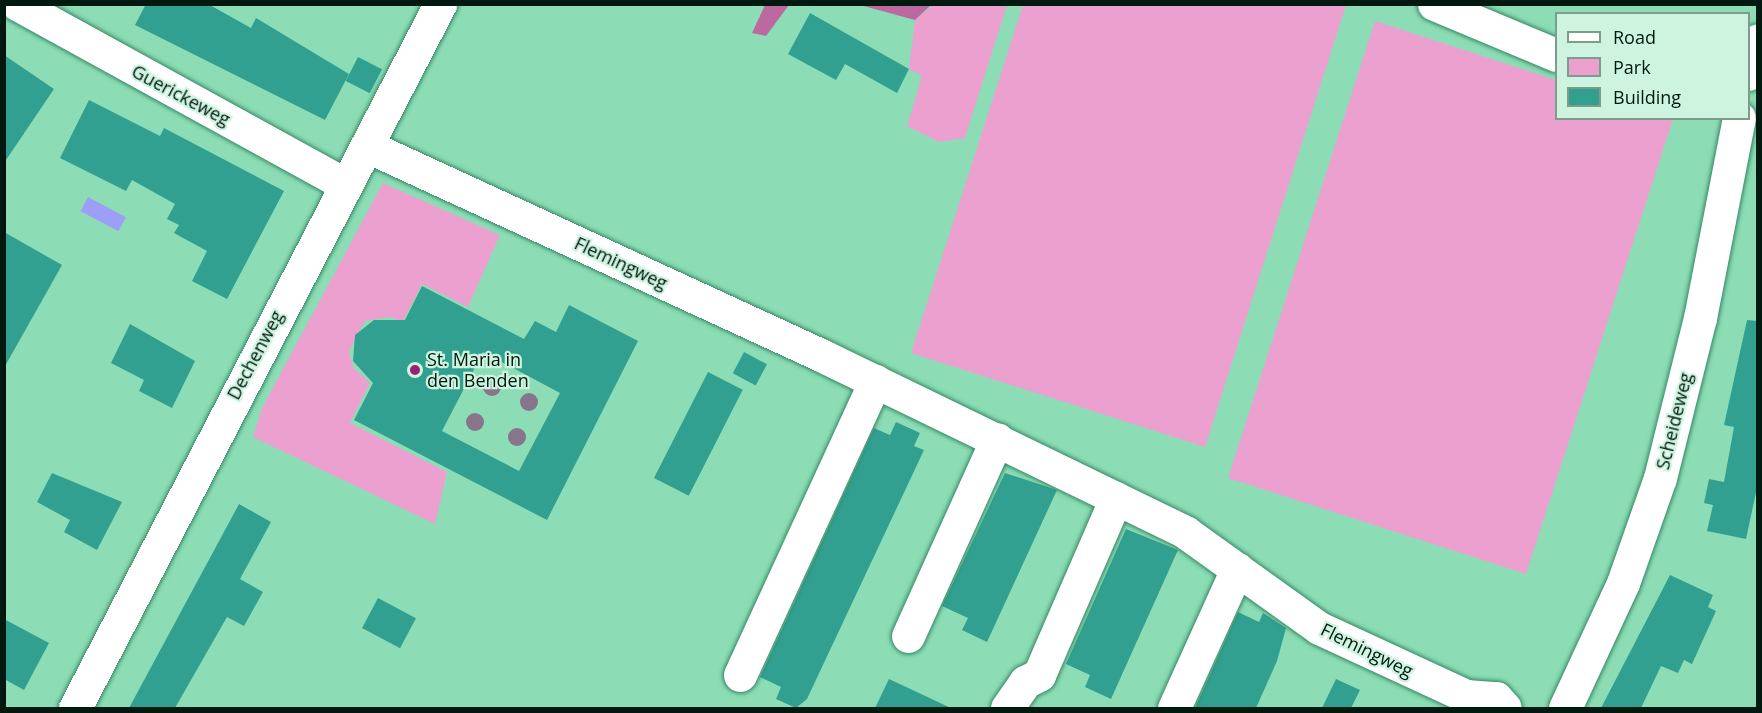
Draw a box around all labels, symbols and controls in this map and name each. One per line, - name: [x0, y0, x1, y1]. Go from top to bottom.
- legend: [1555, 12, 1750, 120]
- text: Road: [1613, 25, 1656, 49]
- text: Park: [1613, 55, 1651, 79]
- street label: Guerickeweg: [128, 60, 234, 130]
- text: Building: [1613, 85, 1681, 109]
- street label: Flemingweg: [571, 232, 671, 294]
- street label: Dechenweg: [223, 307, 287, 403]
- place label: St. Maria in den Benden: [427, 349, 529, 392]
- marker: St. Maria in den Benden: [408, 363, 422, 377]
- street label: Scheideweg: [1652, 370, 1696, 472]
- street label: Flemingweg: [1317, 618, 1417, 682]

